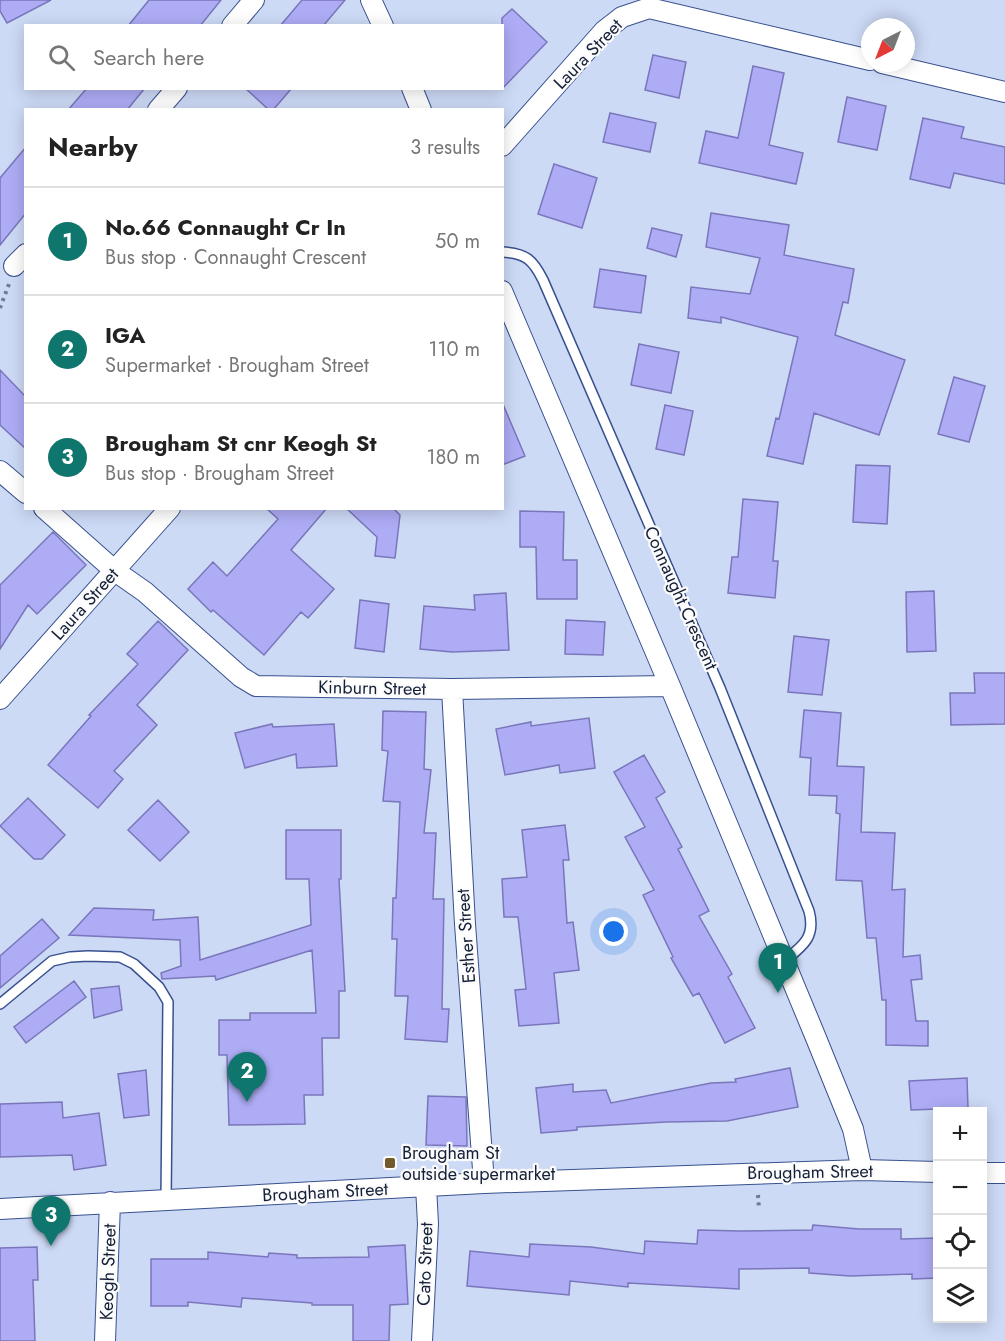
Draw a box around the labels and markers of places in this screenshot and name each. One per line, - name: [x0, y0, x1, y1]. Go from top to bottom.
- pin: 1: [758, 944, 798, 993]
- pin: 2: [228, 1052, 266, 1102]
- place label: Brougham St outside supermarket: [402, 1140, 556, 1187]
- marker: Brougham St outside supermarket: [383, 1156, 397, 1170]
- pin: 3: [32, 1196, 70, 1246]

